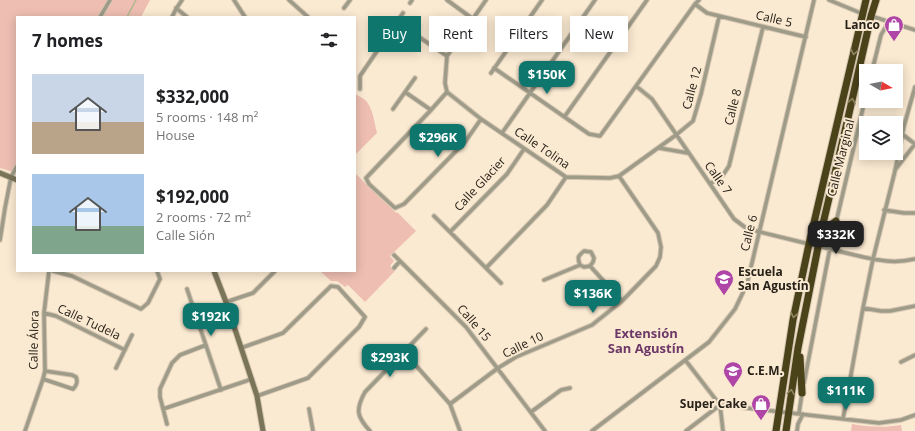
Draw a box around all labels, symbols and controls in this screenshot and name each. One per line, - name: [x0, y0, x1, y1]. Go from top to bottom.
- street label: Calle 5: [754, 6, 794, 31]
- shop icon: Lanco: [883, 14, 905, 42]
- chip: Buy: [368, 16, 421, 52]
- chip: Rent: [429, 16, 487, 52]
- chip: Filters: [495, 16, 562, 52]
- chip: New: [570, 16, 628, 52]
- place label: Lanco: [844, 16, 880, 33]
- text: 7 homes: [32, 29, 103, 52]
- icon: filters: [318, 29, 340, 51]
- one-way arrow: [850, 48, 859, 55]
- pin: $150K: [519, 61, 575, 95]
- street label: Calle 12: [678, 64, 705, 111]
- north arrow: [859, 64, 903, 108]
- map controls: [859, 64, 903, 160]
- text: $150K: [528, 65, 566, 83]
- text: $332,000: [156, 85, 229, 108]
- street label: Calle 8: [720, 87, 745, 127]
- icon: home: [64, 90, 112, 138]
- one-way arrow: [848, 98, 856, 104]
- text: 5 rooms · 148 m²: [156, 108, 258, 126]
- button: layers: [859, 116, 903, 160]
- street label: Calle Marginal: [823, 117, 858, 198]
- street label: Calle Tolina: [511, 123, 574, 173]
- pin: $296K: [410, 124, 466, 158]
- text: House: [156, 126, 195, 144]
- text: $296K: [419, 128, 457, 146]
- street label: Calle Glacier: [450, 153, 509, 215]
- street label: Calle 7: [701, 158, 736, 198]
- text: $192,000: [156, 185, 229, 208]
- icon: home: [64, 190, 112, 238]
- text: 2 rooms · 72 m²: [156, 208, 251, 226]
- street label: Calle 6: [736, 213, 761, 253]
- pin: $332K: [808, 221, 864, 255]
- text: $332K: [817, 225, 855, 243]
- text: Calle Sión: [156, 226, 215, 244]
- place label: Escuela San Agustín: [738, 263, 809, 294]
- school or university icon: Escuela San Agustín: [713, 268, 735, 296]
- pin: $136K: [565, 280, 621, 314]
- text: $136K: [574, 284, 612, 302]
- street label: Calle Tudela: [55, 299, 124, 344]
- street label: Calle 15: [454, 301, 495, 345]
- pin: $192K: [183, 303, 239, 337]
- text: $192K: [192, 307, 230, 325]
- street label: Calle Álora: [24, 310, 43, 370]
- one-way arrow: [790, 312, 799, 318]
- district label: Extensión San Agustín: [608, 324, 684, 357]
- street label: Calle 10: [499, 327, 546, 362]
- pin: $293K: [362, 344, 418, 378]
- text: $293K: [371, 348, 409, 366]
- school or university icon: C.E.M.: [722, 360, 744, 388]
- place label: C.E.M.: [747, 362, 783, 379]
- pin: $111K: [818, 377, 874, 411]
- text: $111K: [827, 381, 865, 399]
- one-way arrow: [786, 389, 795, 395]
- shop icon: Super Cake: [750, 393, 772, 421]
- place label: Super Cake: [680, 395, 747, 412]

